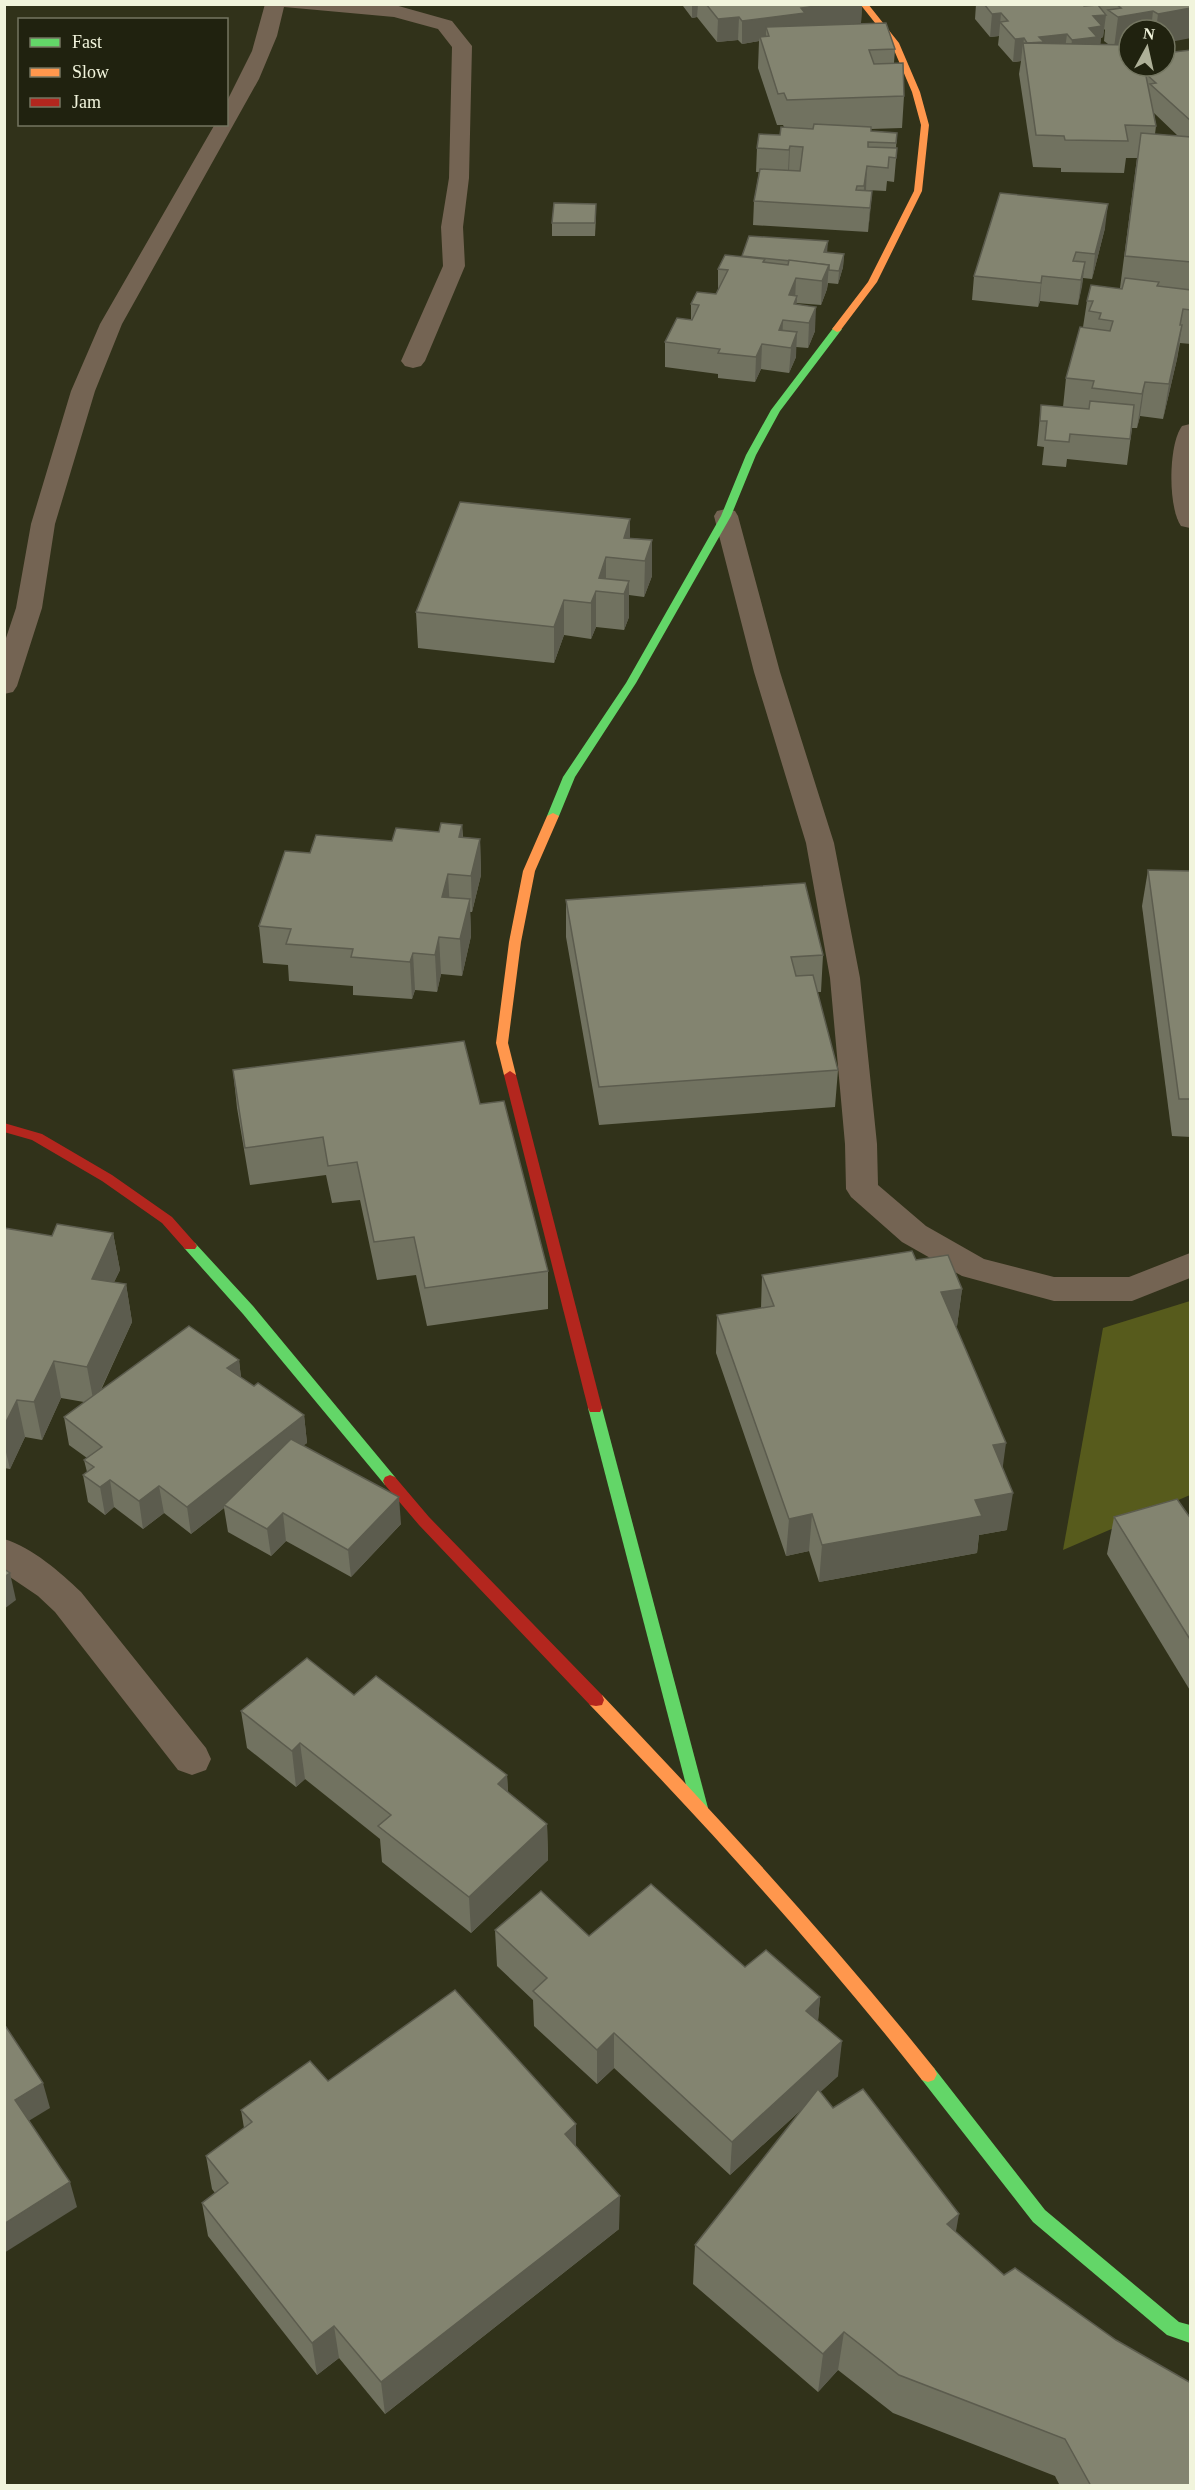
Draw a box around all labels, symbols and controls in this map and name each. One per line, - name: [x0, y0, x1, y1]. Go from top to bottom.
- legend: [18, 18, 228, 126]
- north arrow: [1117, 18, 1177, 78]
- text: N: [1142, 24, 1156, 43]
- text: Fast: [72, 32, 102, 52]
- text: Slow: [72, 62, 109, 82]
- text: Jam: [72, 92, 101, 112]

